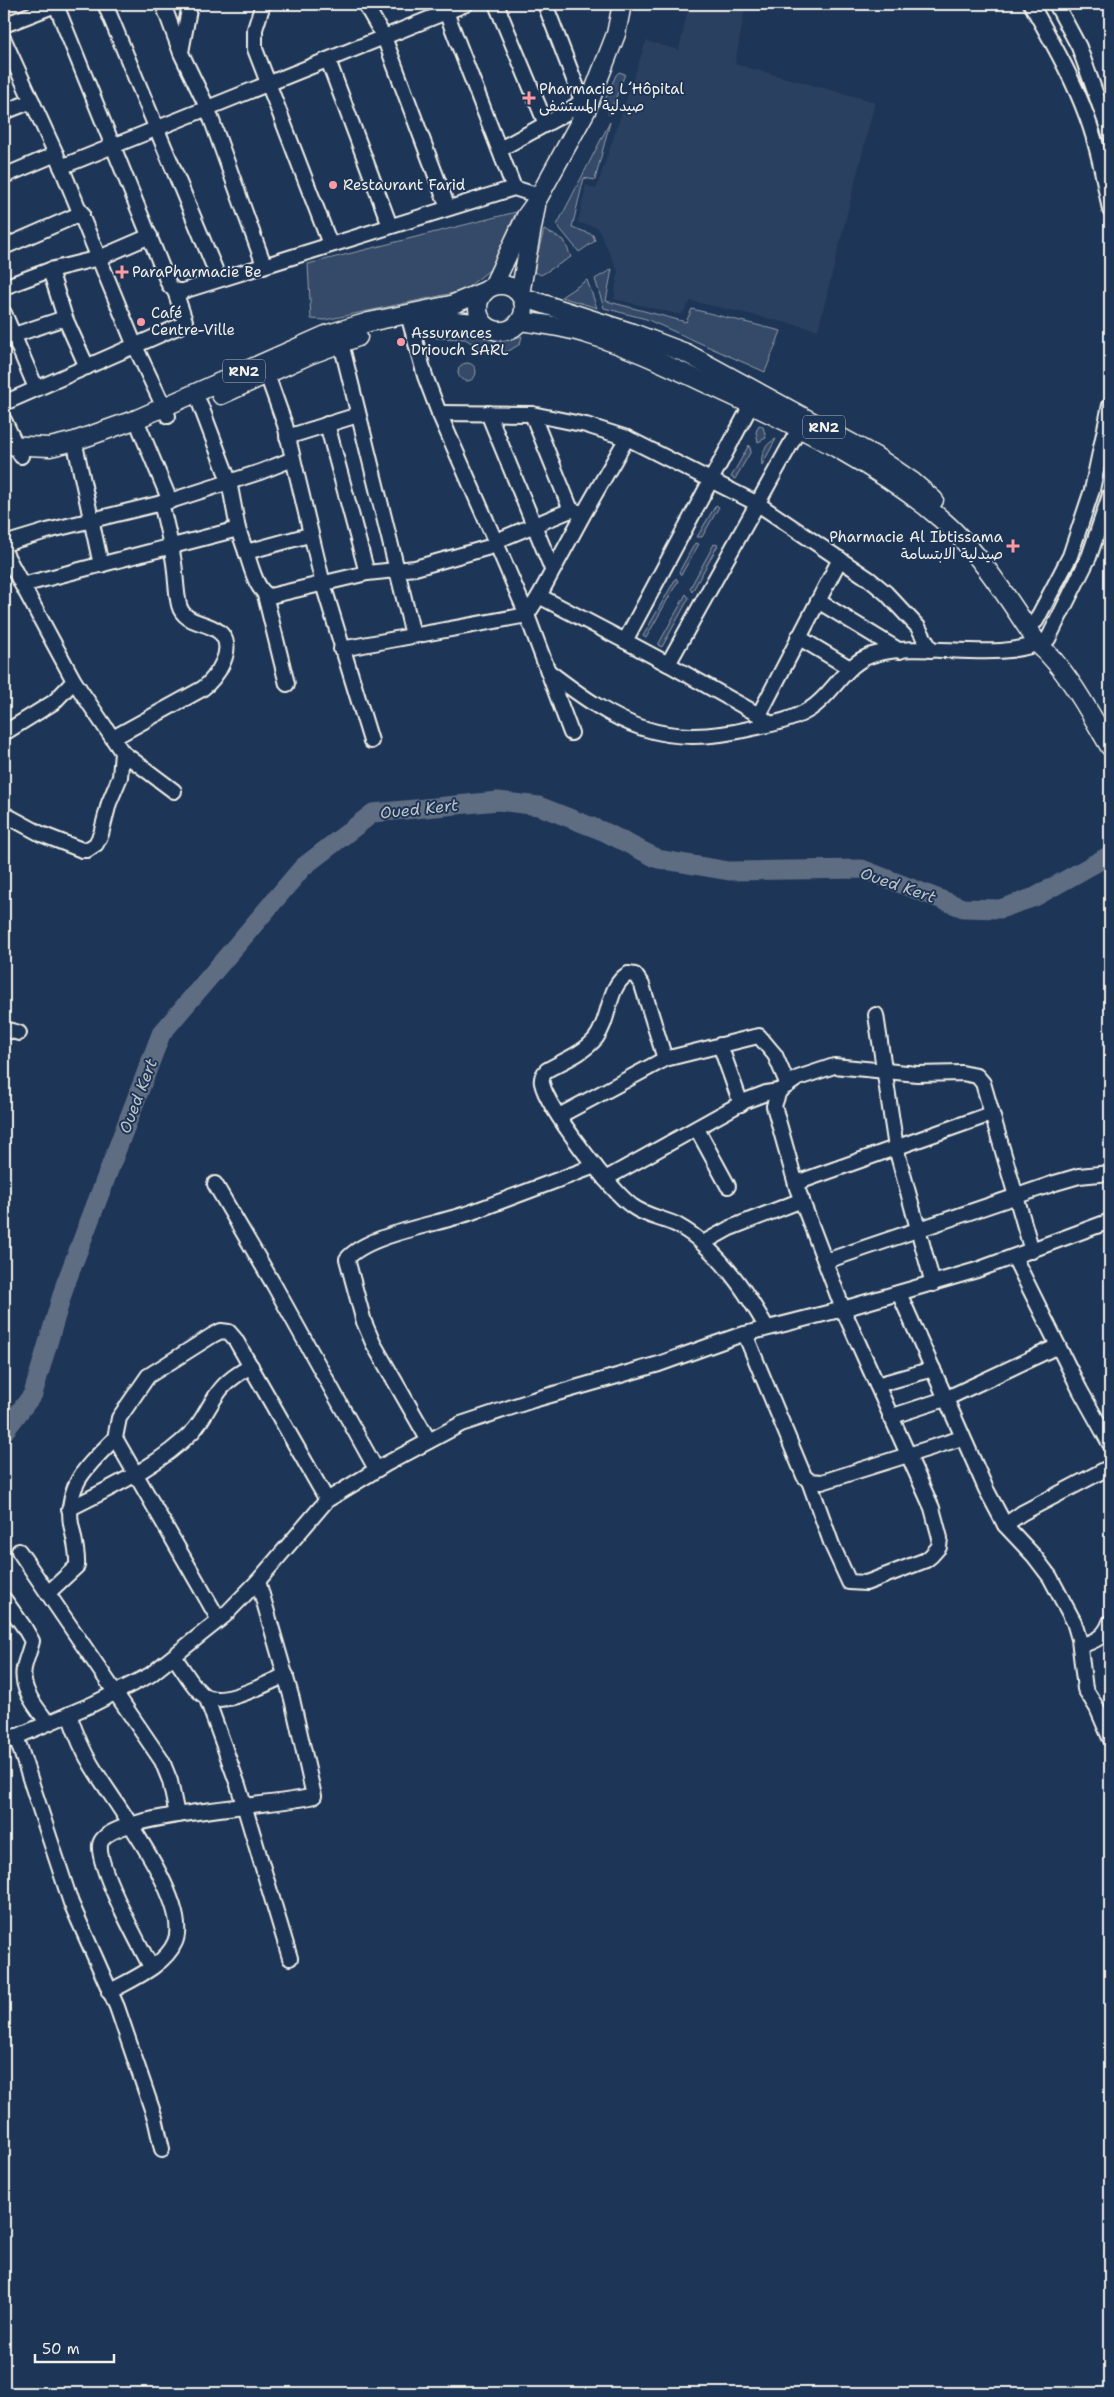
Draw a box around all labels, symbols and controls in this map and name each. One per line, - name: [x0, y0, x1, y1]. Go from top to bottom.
- place label: Pharmacie L´Hôpital صيدلية المستشفى: [539, 79, 685, 116]
- marker: Pharmacie L´Hôpital صيدلية المستشفى: [523, 92, 535, 104]
- place label: Restaurant Farid: [343, 175, 466, 195]
- marker: Restaurant Farid: [327, 179, 339, 191]
- place label: ParaPharmacie Be: [132, 262, 262, 282]
- marker: ParaPharmacie Be: [116, 266, 128, 278]
- place label: Café Centre-Ville: [151, 303, 235, 340]
- marker: Café Centre-Ville: [135, 316, 147, 328]
- place label: Assurances Driouch SARL: [411, 323, 508, 360]
- marker: Assurances Driouch SARL: [395, 336, 407, 348]
- road number: RN2: [223, 360, 265, 382]
- road number: RN2: [803, 416, 845, 438]
- place label: Pharmacie Al Ibtissama صيدلية الابتسامة: [829, 527, 1004, 564]
- marker: Pharmacie Al Ibtissama صيدلية الابتسامة: [1007, 540, 1019, 552]
- water label: Oued Kert: [379, 794, 459, 824]
- water label: Oued Kert: [858, 862, 938, 908]
- water label: Oued Kert: [114, 1056, 162, 1136]
- scale bar: [35, 2332, 114, 2364]
- text: 50 m: [42, 2339, 80, 2359]

